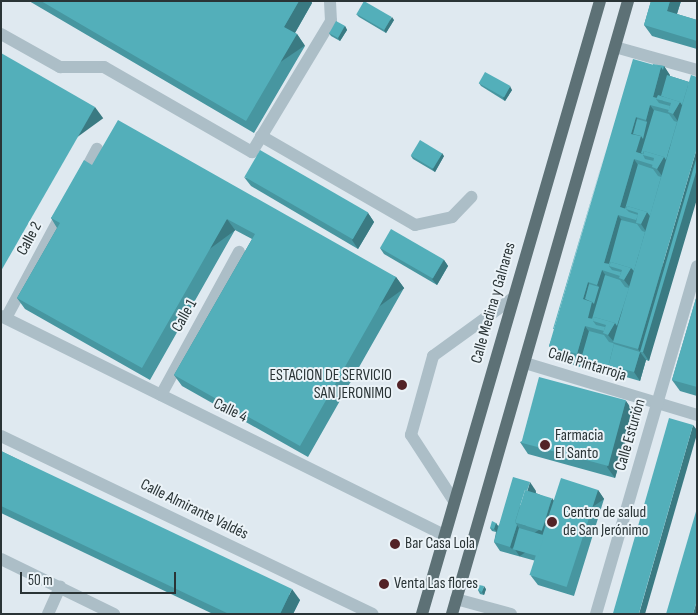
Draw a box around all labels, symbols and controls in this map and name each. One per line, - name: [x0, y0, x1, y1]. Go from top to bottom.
- street label: Calle 2: [13, 219, 47, 259]
- street label: Calle Medina y Galnares: [468, 240, 520, 366]
- street label: Calle 1: [168, 296, 202, 336]
- street label: Calle Pintarroja: [546, 344, 628, 386]
- place label: ESTACION DE SERVICIO SAN JERONIMO: [269, 366, 392, 404]
- marker: ESTACION DE SERVICIO SAN JERONIMO: [396, 379, 408, 391]
- street label: Calle 4: [210, 395, 250, 427]
- street label: Calle Esturión: [612, 397, 650, 473]
- place label: Farmacia El Santo: [555, 426, 603, 464]
- marker: Farmacia El Santo: [539, 439, 551, 451]
- street label: Calle Almirante Valdés: [137, 476, 251, 544]
- place label: Centro de salud de San Jerónimo: [563, 503, 648, 541]
- marker: Centro de salud de San Jerónimo: [545, 515, 559, 529]
- place label: Bar Casa Lola: [405, 534, 475, 554]
- marker: Bar Casa Lola: [389, 538, 401, 550]
- scale bar: [22, 562, 179, 594]
- text: 50 m: [28, 571, 53, 590]
- place label: Venta Las flores: [394, 574, 478, 594]
- marker: Venta Las flores: [378, 578, 390, 590]

